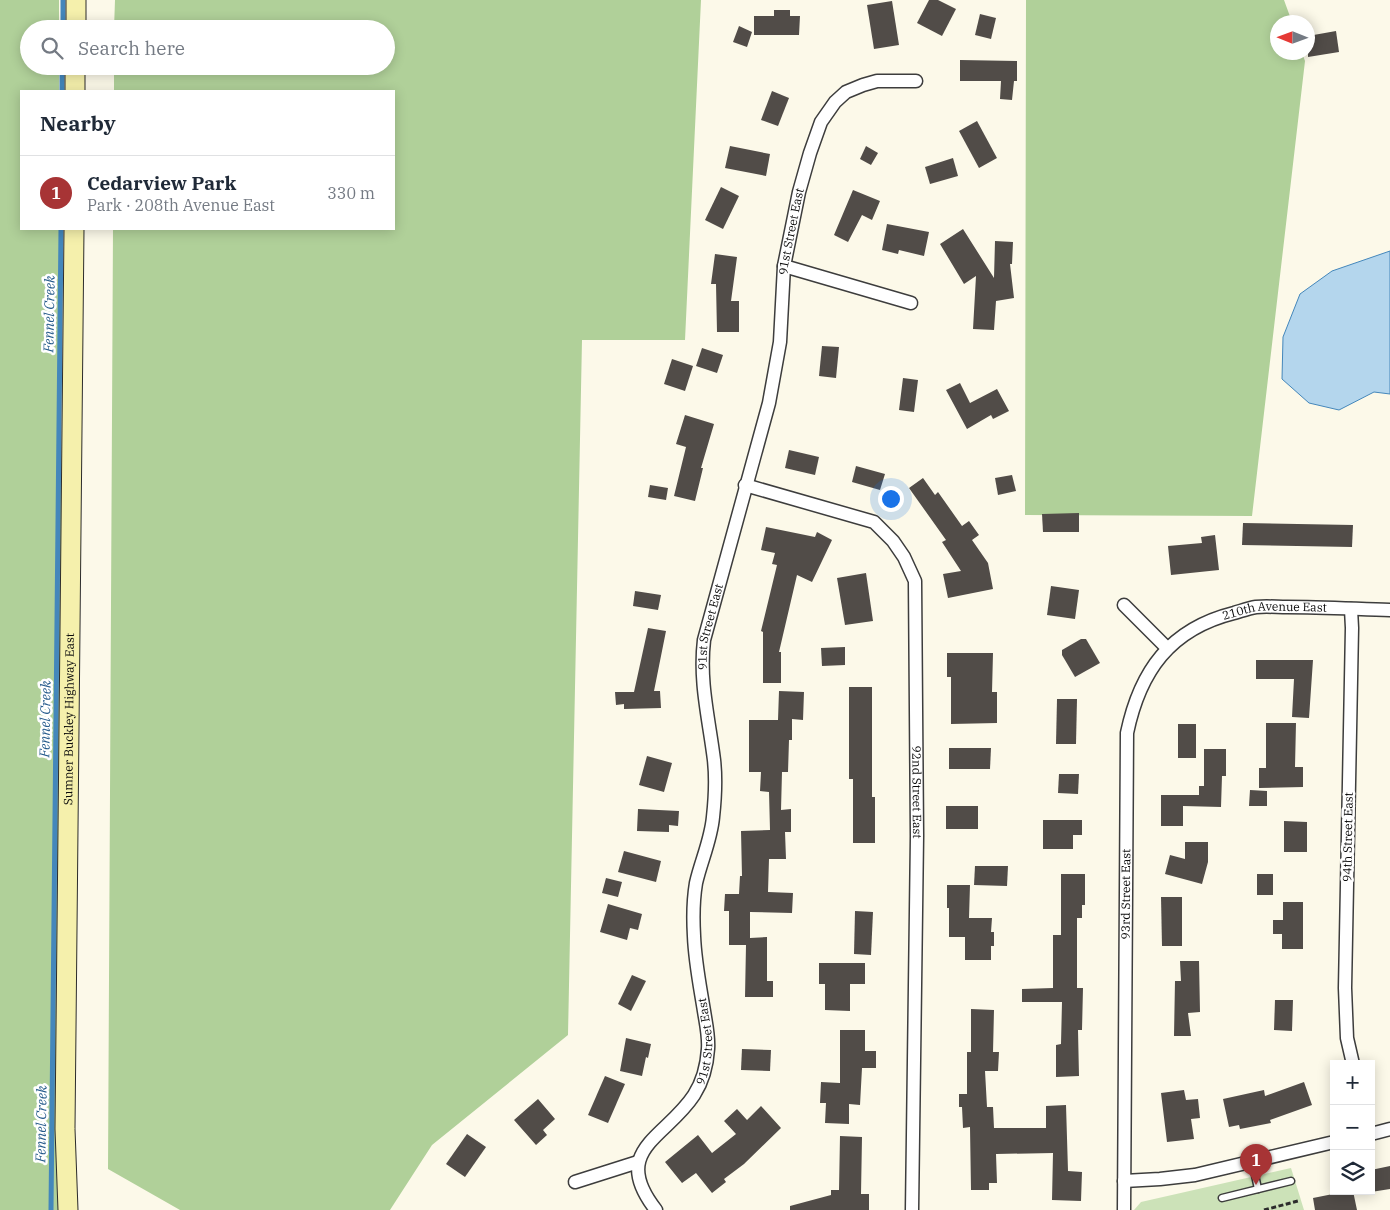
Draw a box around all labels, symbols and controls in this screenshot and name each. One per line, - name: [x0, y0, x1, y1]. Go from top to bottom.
- north arrow: [1270, 15, 1315, 60]
- search box: [20, 20, 395, 75]
- icon: search: [38, 34, 66, 62]
- text: Search here: [78, 36, 185, 60]
- text: Nearby: [40, 109, 116, 137]
- text: Cedarview Park: [87, 171, 236, 195]
- text: 1: [51, 183, 61, 203]
- text: 330 m: [327, 183, 375, 203]
- street label: 91st Street East: [776, 186, 807, 275]
- text: Park · 208th Avenue East: [87, 195, 275, 215]
- water label: Fennel Creek: [39, 275, 59, 354]
- your location: [878, 486, 904, 512]
- street label: 91st Street East: [695, 582, 726, 670]
- street label: 210th Avenue East: [1220, 598, 1327, 623]
- street label: Sumner Buckley Highway East: [60, 633, 77, 805]
- water label: Fennel Creek: [35, 680, 55, 759]
- street label: 92nd Street East: [909, 746, 925, 839]
- street label: 94th Street East: [1339, 792, 1356, 882]
- street label: 93rd Street East: [1118, 849, 1133, 939]
- street label: 91st Street East: [692, 997, 715, 1087]
- map controls: [1330, 1060, 1375, 1195]
- button: +: [1330, 1060, 1375, 1105]
- water label: Fennel Creek: [31, 1085, 51, 1164]
- button: −: [1330, 1105, 1375, 1150]
- pin: 1: [1240, 1144, 1272, 1185]
- button: layers: [1330, 1150, 1375, 1195]

